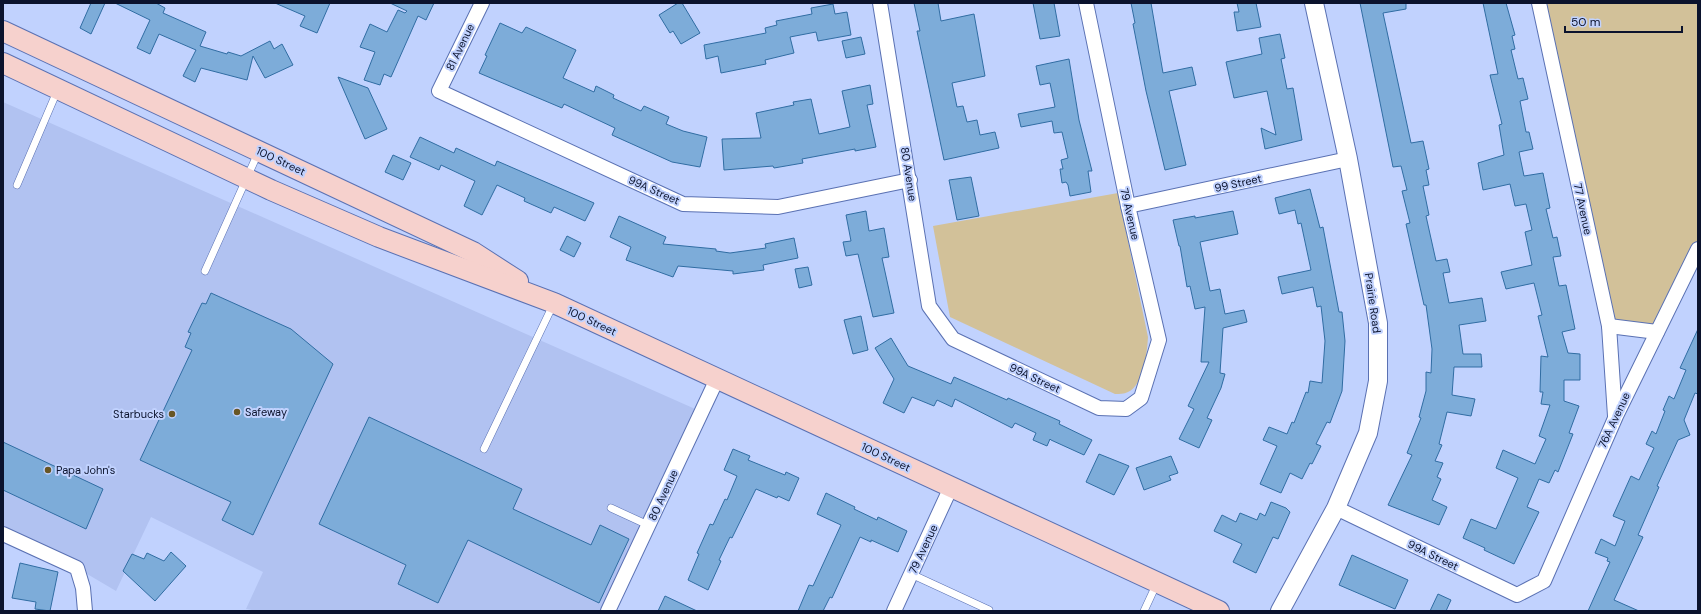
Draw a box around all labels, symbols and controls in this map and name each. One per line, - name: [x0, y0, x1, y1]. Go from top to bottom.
- scale bar: [1565, 8, 1682, 34]
- text: 50 m: [1571, 14, 1600, 30]
- street label: 81 Avenue: [443, 21, 477, 73]
- street label: 100 Street: [254, 144, 308, 178]
- street label: 80 Avenue: [898, 146, 920, 202]
- street label: 99 Street: [1213, 171, 1263, 195]
- street label: 99A Street: [626, 172, 682, 208]
- street label: 77 Avenue: [1571, 182, 1595, 236]
- street label: 79 Avenue: [1117, 187, 1143, 241]
- street label: Prairie Road: [1362, 272, 1384, 334]
- street label: 100 Street: [565, 304, 619, 338]
- street label: 99A Street: [1007, 360, 1063, 396]
- street label: 76A Avenue: [1595, 390, 1633, 450]
- place label: Safeway: [245, 405, 287, 419]
- place label: Starbucks: [113, 407, 164, 421]
- marker: Safeway: [232, 407, 242, 417]
- marker: Starbucks: [167, 409, 177, 419]
- street label: 100 Street: [859, 440, 913, 474]
- place label: Papa John's: [56, 463, 115, 477]
- marker: Papa John's: [43, 465, 53, 475]
- street label: 80 Avenue: [645, 467, 681, 523]
- street label: 79 Avenue: [905, 522, 941, 576]
- street label: 99A Street: [1405, 537, 1461, 573]

